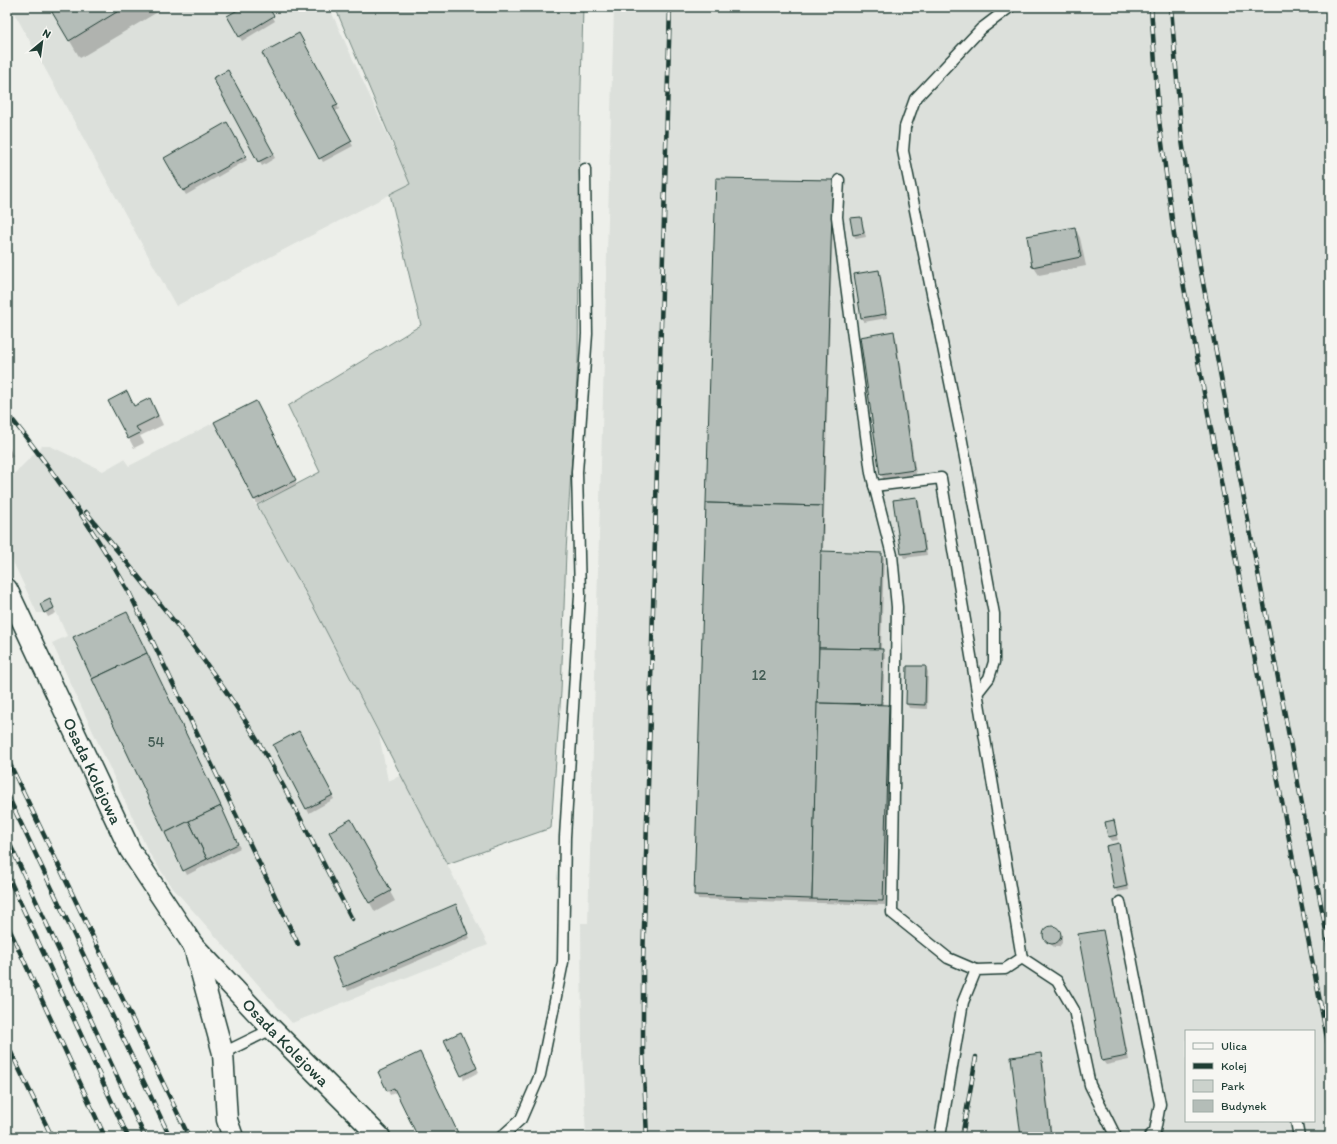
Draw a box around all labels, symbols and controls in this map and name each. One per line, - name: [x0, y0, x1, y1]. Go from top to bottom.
- north arrow: [22, 22, 62, 62]
- text: N: [40, 26, 53, 41]
- house number: 12: [752, 666, 767, 684]
- street label: Osada Kolejowa: [59, 714, 126, 828]
- house number: 54: [148, 733, 164, 751]
- street label: Osada Kolejowa: [238, 994, 334, 1091]
- legend: [1185, 1030, 1315, 1122]
- text: Ulica: [1221, 1039, 1247, 1053]
- text: Kolej: [1221, 1059, 1247, 1073]
- text: Park: [1221, 1079, 1245, 1093]
- text: Budynek: [1221, 1099, 1267, 1113]

